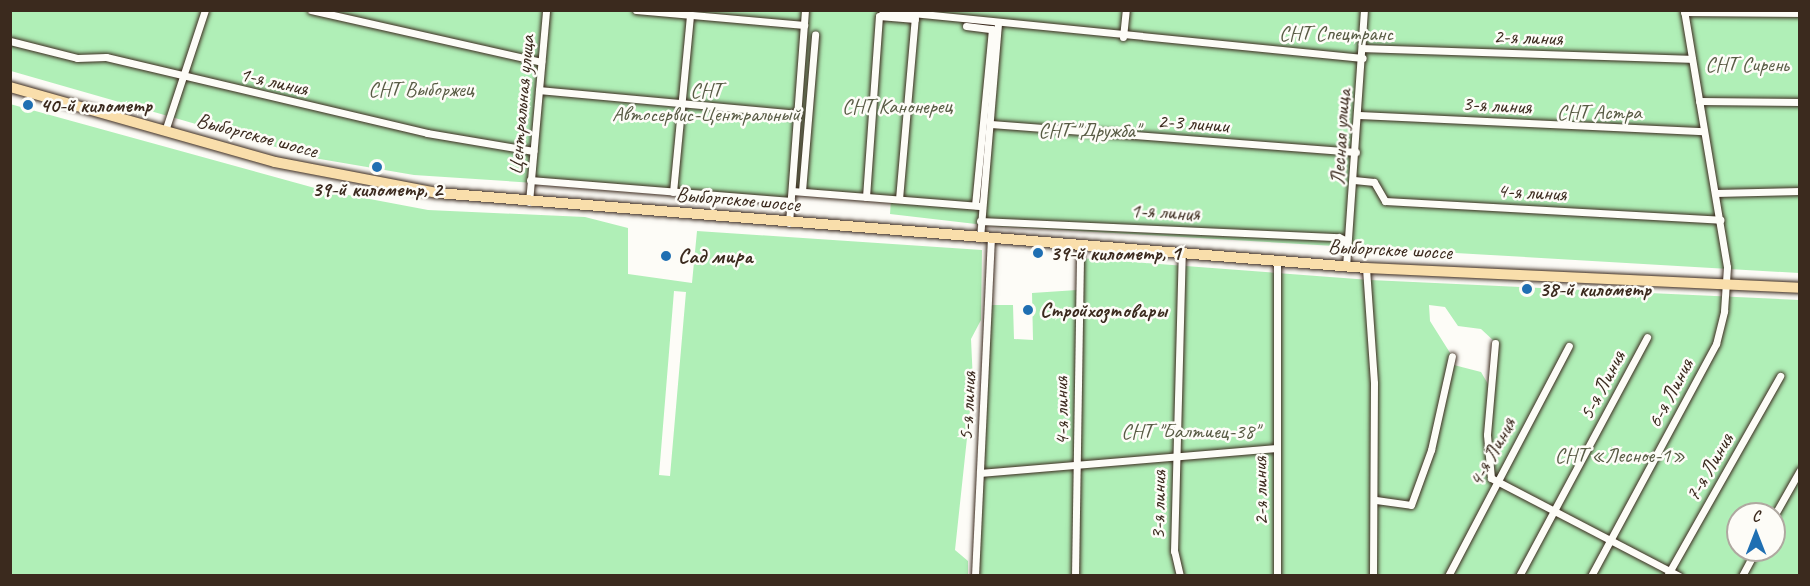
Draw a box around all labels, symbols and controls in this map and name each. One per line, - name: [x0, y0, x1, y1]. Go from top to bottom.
- park label: СНТ Спецтранс: [1279, 20, 1393, 46]
- street label: 2-я линия: [1493, 23, 1563, 51]
- street label: Центральная улица: [502, 33, 540, 177]
- park label: СНТ Сирень: [1705, 51, 1789, 77]
- street label: 1-я линия: [237, 61, 311, 101]
- park label: СНТ Выборжец: [368, 76, 474, 102]
- park label: СНТ Автосервис-Центральный: [612, 77, 800, 127]
- street label: Лесная улица: [1324, 88, 1356, 186]
- street label: 3-я линия: [1462, 91, 1532, 119]
- place label: 40-й километр: [40, 92, 152, 118]
- park label: СНТ Канонерец: [842, 93, 952, 119]
- marker: 40-й километр: [21, 98, 35, 112]
- park label: СНТ Астра: [1557, 99, 1641, 125]
- street label: Выборгское шоссе: [193, 107, 321, 163]
- street label: 2-3 линии: [1157, 108, 1229, 138]
- park label: СНТ "Дружба": [1038, 117, 1140, 143]
- marker: 39-й километр, 2: [370, 160, 384, 174]
- place label: 39-й километр, 2: [312, 176, 442, 202]
- street label: 4-я линия: [1497, 178, 1567, 206]
- street label: Выборгское шоссе: [674, 181, 802, 217]
- street label: 1-я линия: [1130, 198, 1200, 226]
- street label: Выборгское шоссе: [1327, 233, 1453, 265]
- place label: 39-й километр, 1: [1050, 240, 1180, 266]
- place label: Сад мира: [678, 243, 748, 269]
- marker: 39-й километр, 1: [1031, 246, 1045, 260]
- marker: Сад мира: [659, 249, 673, 263]
- place label: 38-й километр: [1539, 276, 1651, 302]
- marker: 38-й километр: [1520, 282, 1534, 296]
- place label: Стройхозтовары: [1040, 297, 1167, 323]
- marker: Стройхозтовары: [1021, 303, 1035, 317]
- street label: 5-я Линия: [1573, 346, 1631, 424]
- street label: 6-я Линия: [1641, 354, 1699, 432]
- street label: 5-я линия: [953, 371, 981, 441]
- street label: 4-я линия: [1048, 376, 1074, 446]
- street label: 4-я Линия: [1463, 413, 1521, 491]
- park label: СНТ "Балтиец-38": [1121, 418, 1259, 444]
- street label: 7-я Линия: [1679, 428, 1739, 506]
- park label: СНТ «Лесное-1»: [1555, 442, 1685, 468]
- street label: 2-я линия: [1247, 456, 1273, 526]
- street label: 3-я линия: [1145, 470, 1171, 540]
- north arrow: [1726, 502, 1786, 562]
- text: С: [1752, 506, 1760, 526]

